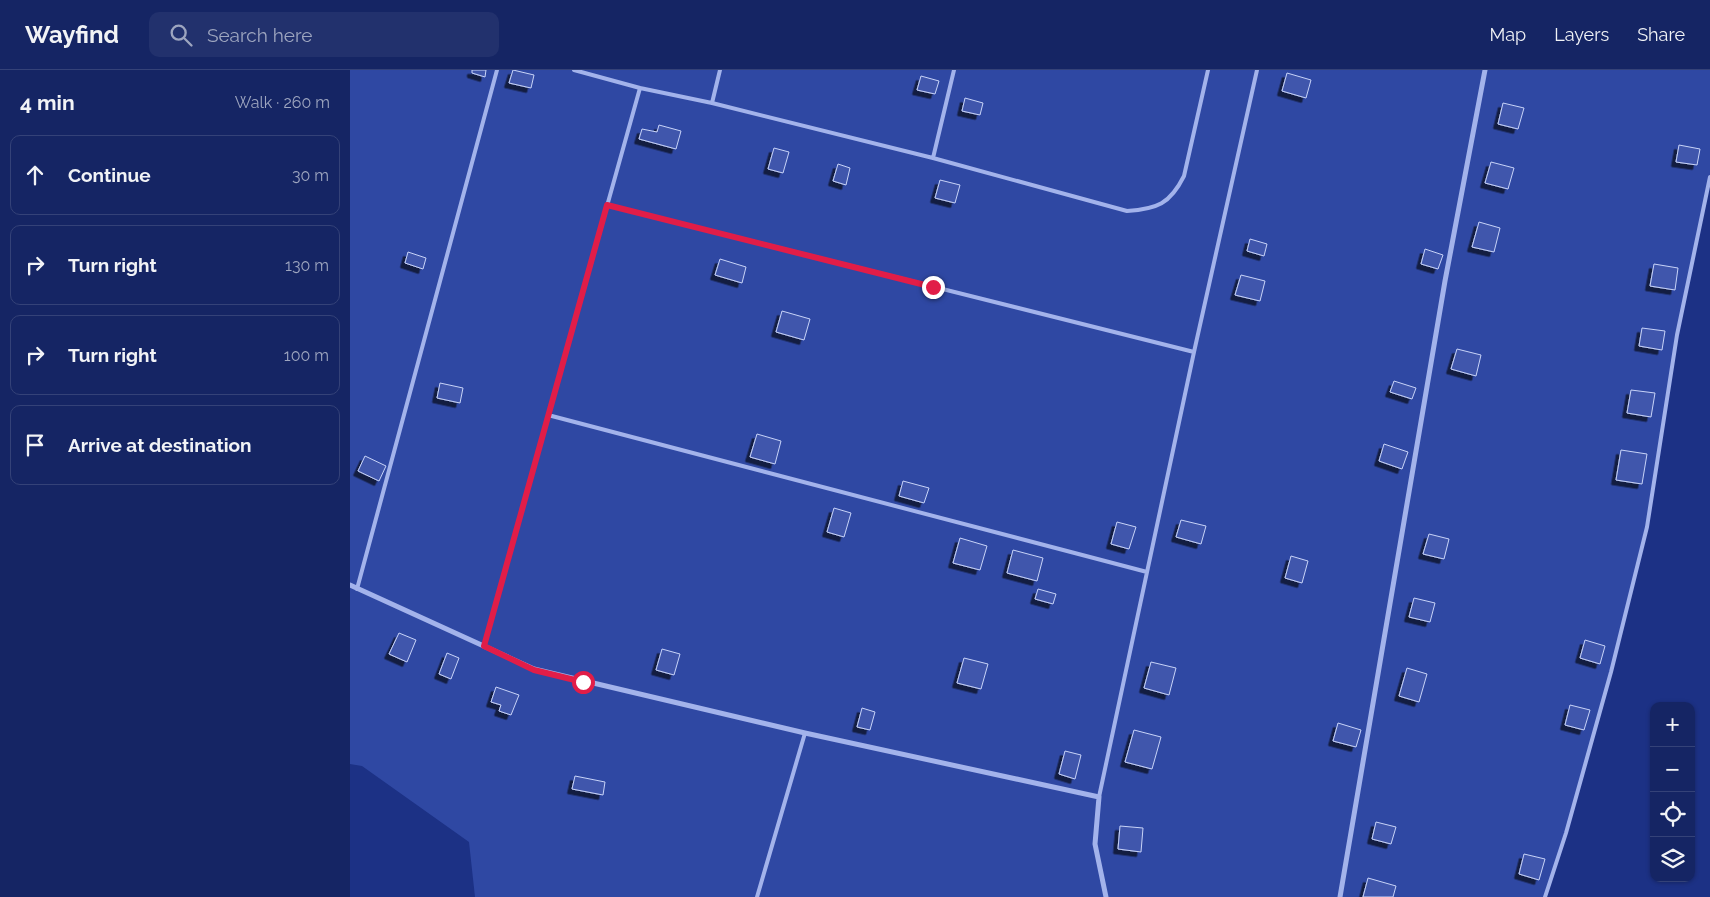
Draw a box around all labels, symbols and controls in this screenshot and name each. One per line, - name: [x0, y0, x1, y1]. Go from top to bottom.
- search box: [149, 12, 499, 57]
- text: Wayfind: [25, 20, 119, 49]
- icon: search: [167, 21, 195, 49]
- text: Search here: [207, 24, 312, 46]
- text: Map: [1490, 24, 1526, 45]
- text: Layers: [1554, 24, 1609, 45]
- text: Share: [1637, 24, 1685, 45]
- text: 4 min: [20, 90, 75, 115]
- text: Walk · 260 m: [235, 93, 330, 112]
- icon: ahead: [21, 161, 49, 189]
- text: Continue: [68, 164, 151, 186]
- text: 30 m: [292, 166, 329, 185]
- icon: right: [21, 251, 49, 279]
- text: Turn right: [68, 254, 157, 276]
- text: 130 m: [285, 256, 329, 275]
- route end: [922, 276, 945, 299]
- icon: right: [21, 341, 49, 369]
- text: Turn right: [68, 344, 157, 366]
- text: 100 m: [284, 346, 329, 365]
- icon: arrive: [21, 431, 49, 459]
- text: Arrive at destination: [68, 434, 252, 456]
- route start: [572, 671, 595, 694]
- map controls: [1650, 702, 1695, 882]
- button: +: [1650, 702, 1695, 747]
- button: −: [1650, 747, 1695, 792]
- button: locate: [1650, 792, 1695, 837]
- button: layers: [1650, 837, 1695, 882]

